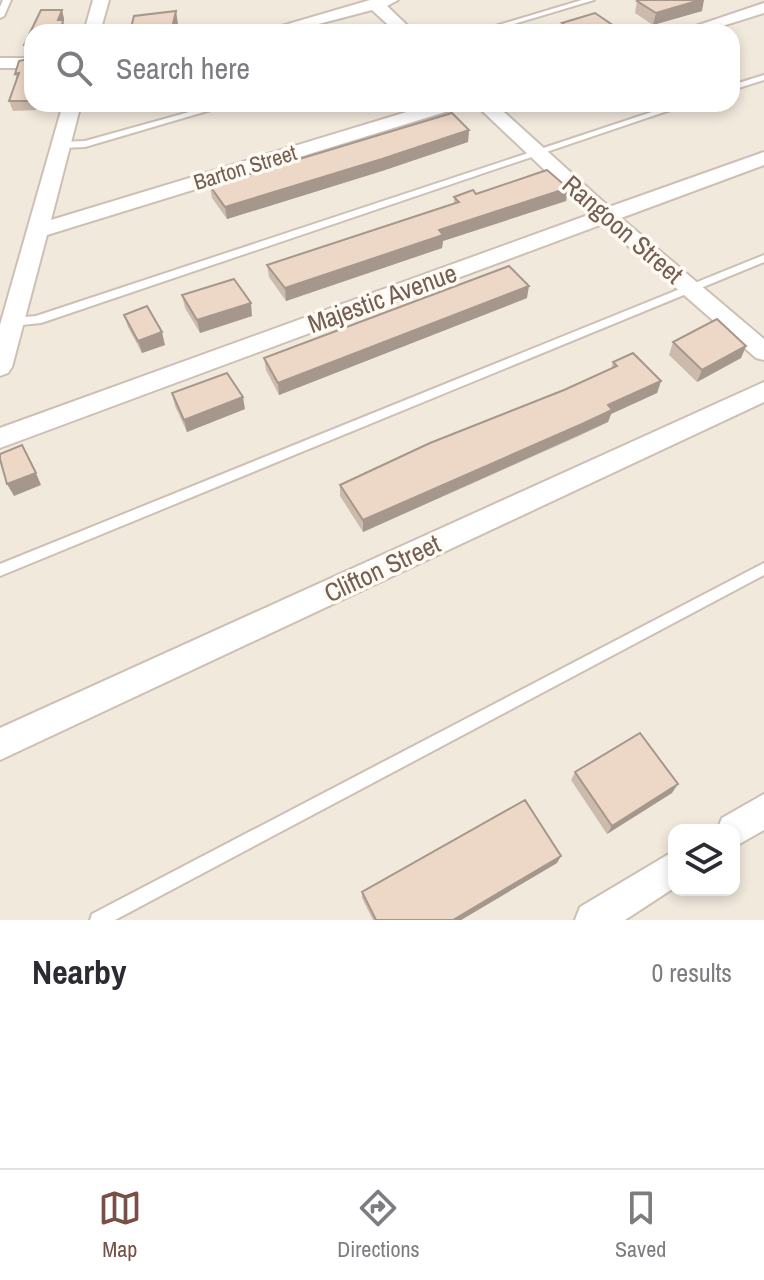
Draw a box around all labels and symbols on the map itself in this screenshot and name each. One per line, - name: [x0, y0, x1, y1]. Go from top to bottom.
- street label: Barton Street: [190, 137, 300, 197]
- street label: Rangoon Street: [555, 167, 691, 291]
- street label: Majestic Avenue: [303, 255, 461, 341]
- street label: Clifton Street: [318, 526, 446, 610]

